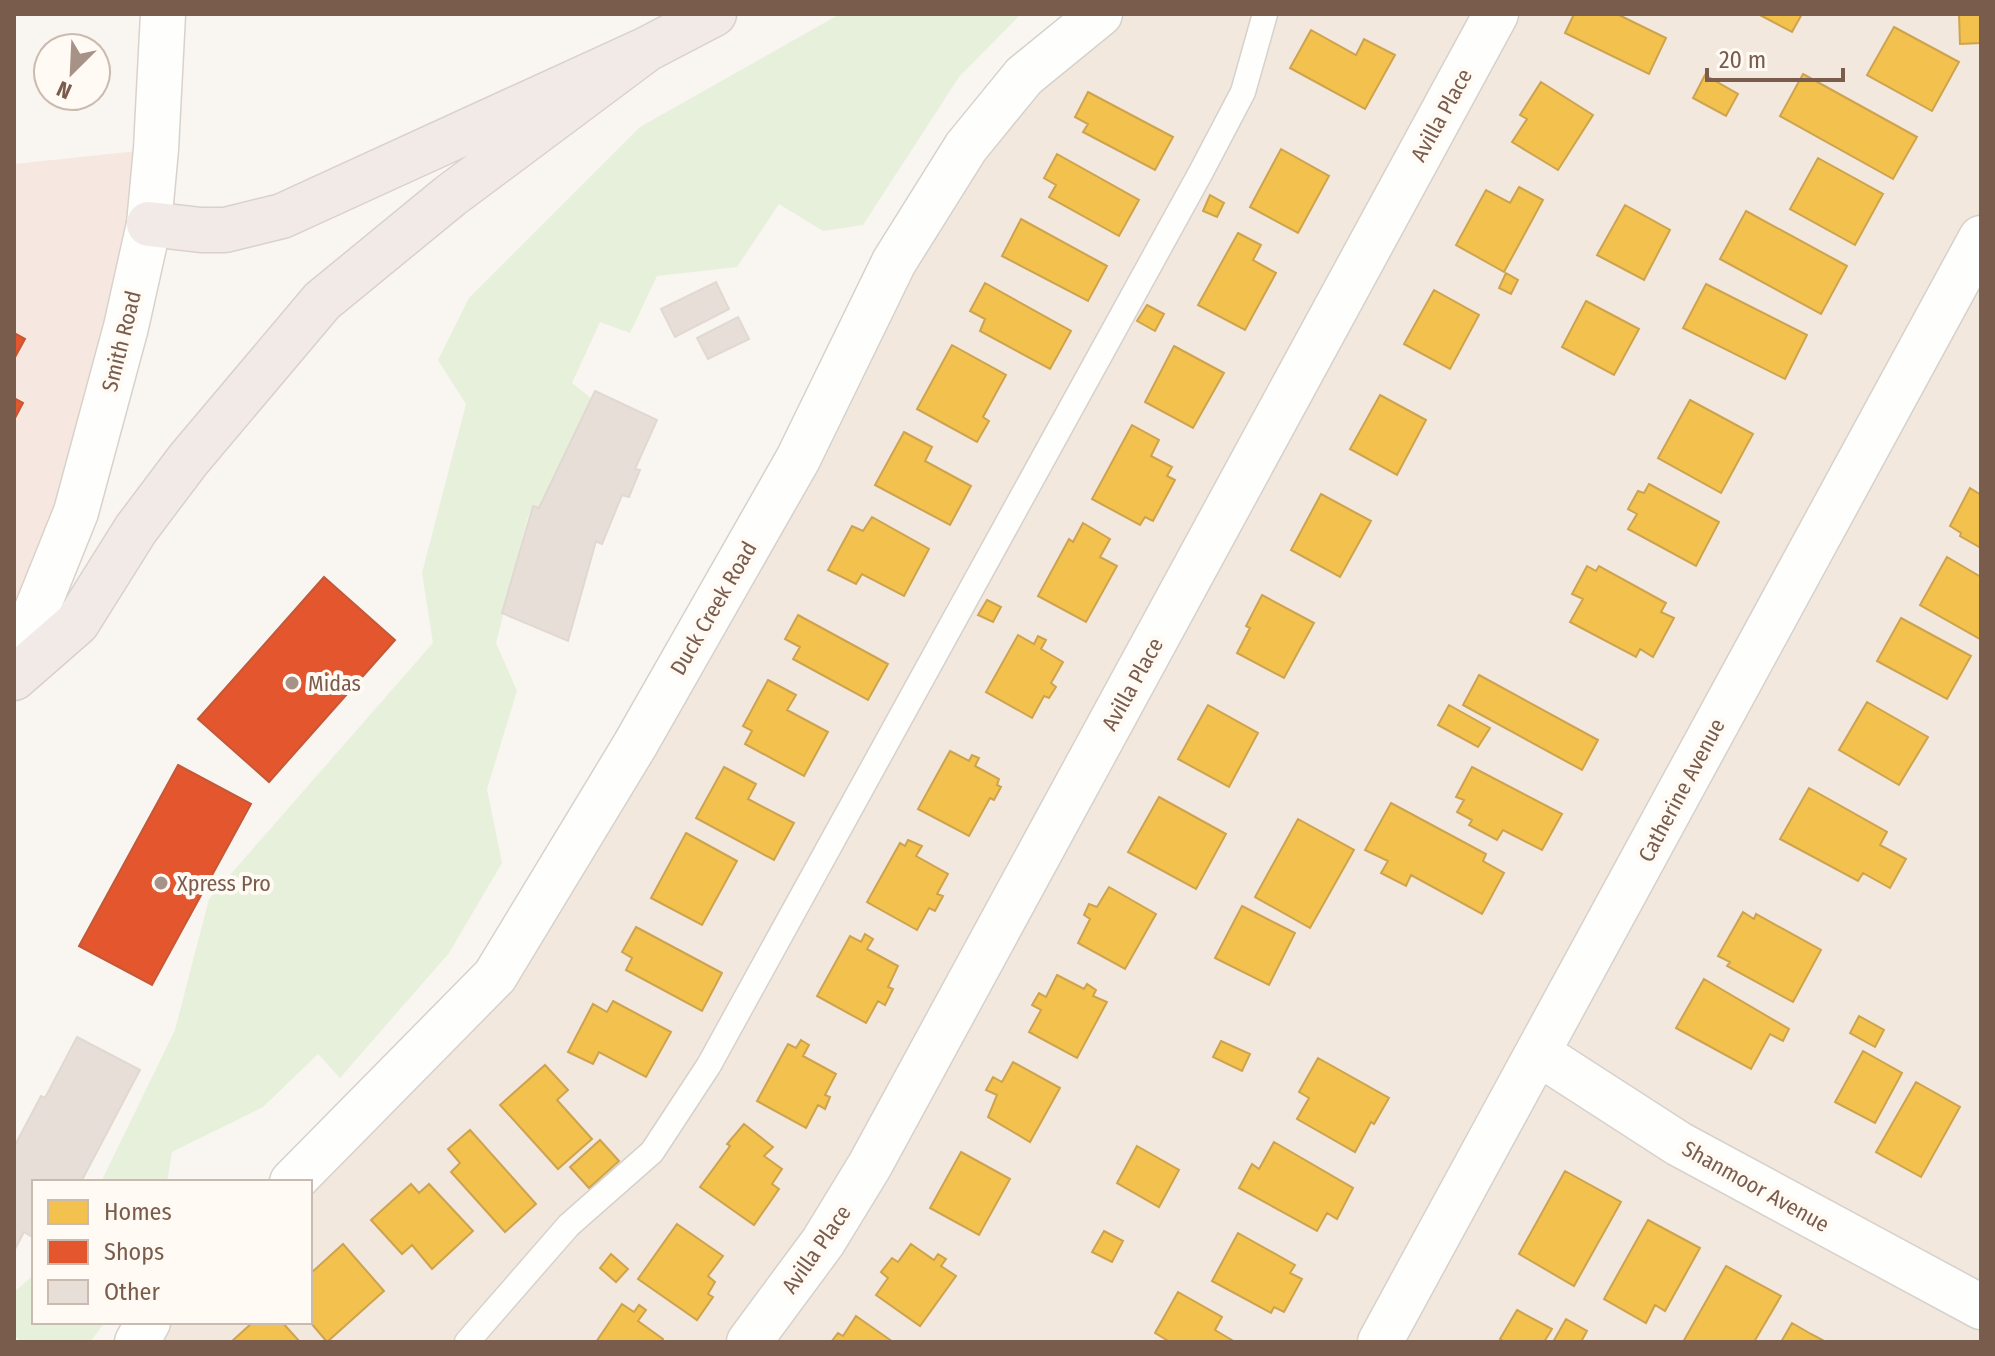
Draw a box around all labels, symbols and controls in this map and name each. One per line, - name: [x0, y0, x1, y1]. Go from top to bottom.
- north arrow: [32, 32, 112, 112]
- scale bar: [1707, 32, 1843, 82]
- text: 20 m: [1719, 46, 1766, 74]
- street label: Avilla Place: [1405, 64, 1478, 166]
- text: N: [53, 75, 76, 105]
- street label: Smith Road: [96, 288, 147, 394]
- street label: Duck Creek Road: [664, 537, 763, 680]
- street label: Avilla Place: [1096, 633, 1169, 735]
- place label: Midas: [308, 670, 361, 697]
- marker: Midas: [283, 674, 301, 692]
- street label: Catherine Avenue: [1632, 714, 1731, 866]
- place label: Xpress Pro: [177, 870, 271, 897]
- marker: Xpress Pro: [152, 874, 170, 892]
- street label: Shanmoor Avenue: [1678, 1135, 1834, 1238]
- legend: [32, 1180, 312, 1324]
- text: Homes: [104, 1198, 172, 1226]
- street label: Avilla Place: [776, 1200, 857, 1299]
- text: Shops: [104, 1238, 164, 1266]
- text: Other: [104, 1278, 160, 1306]

